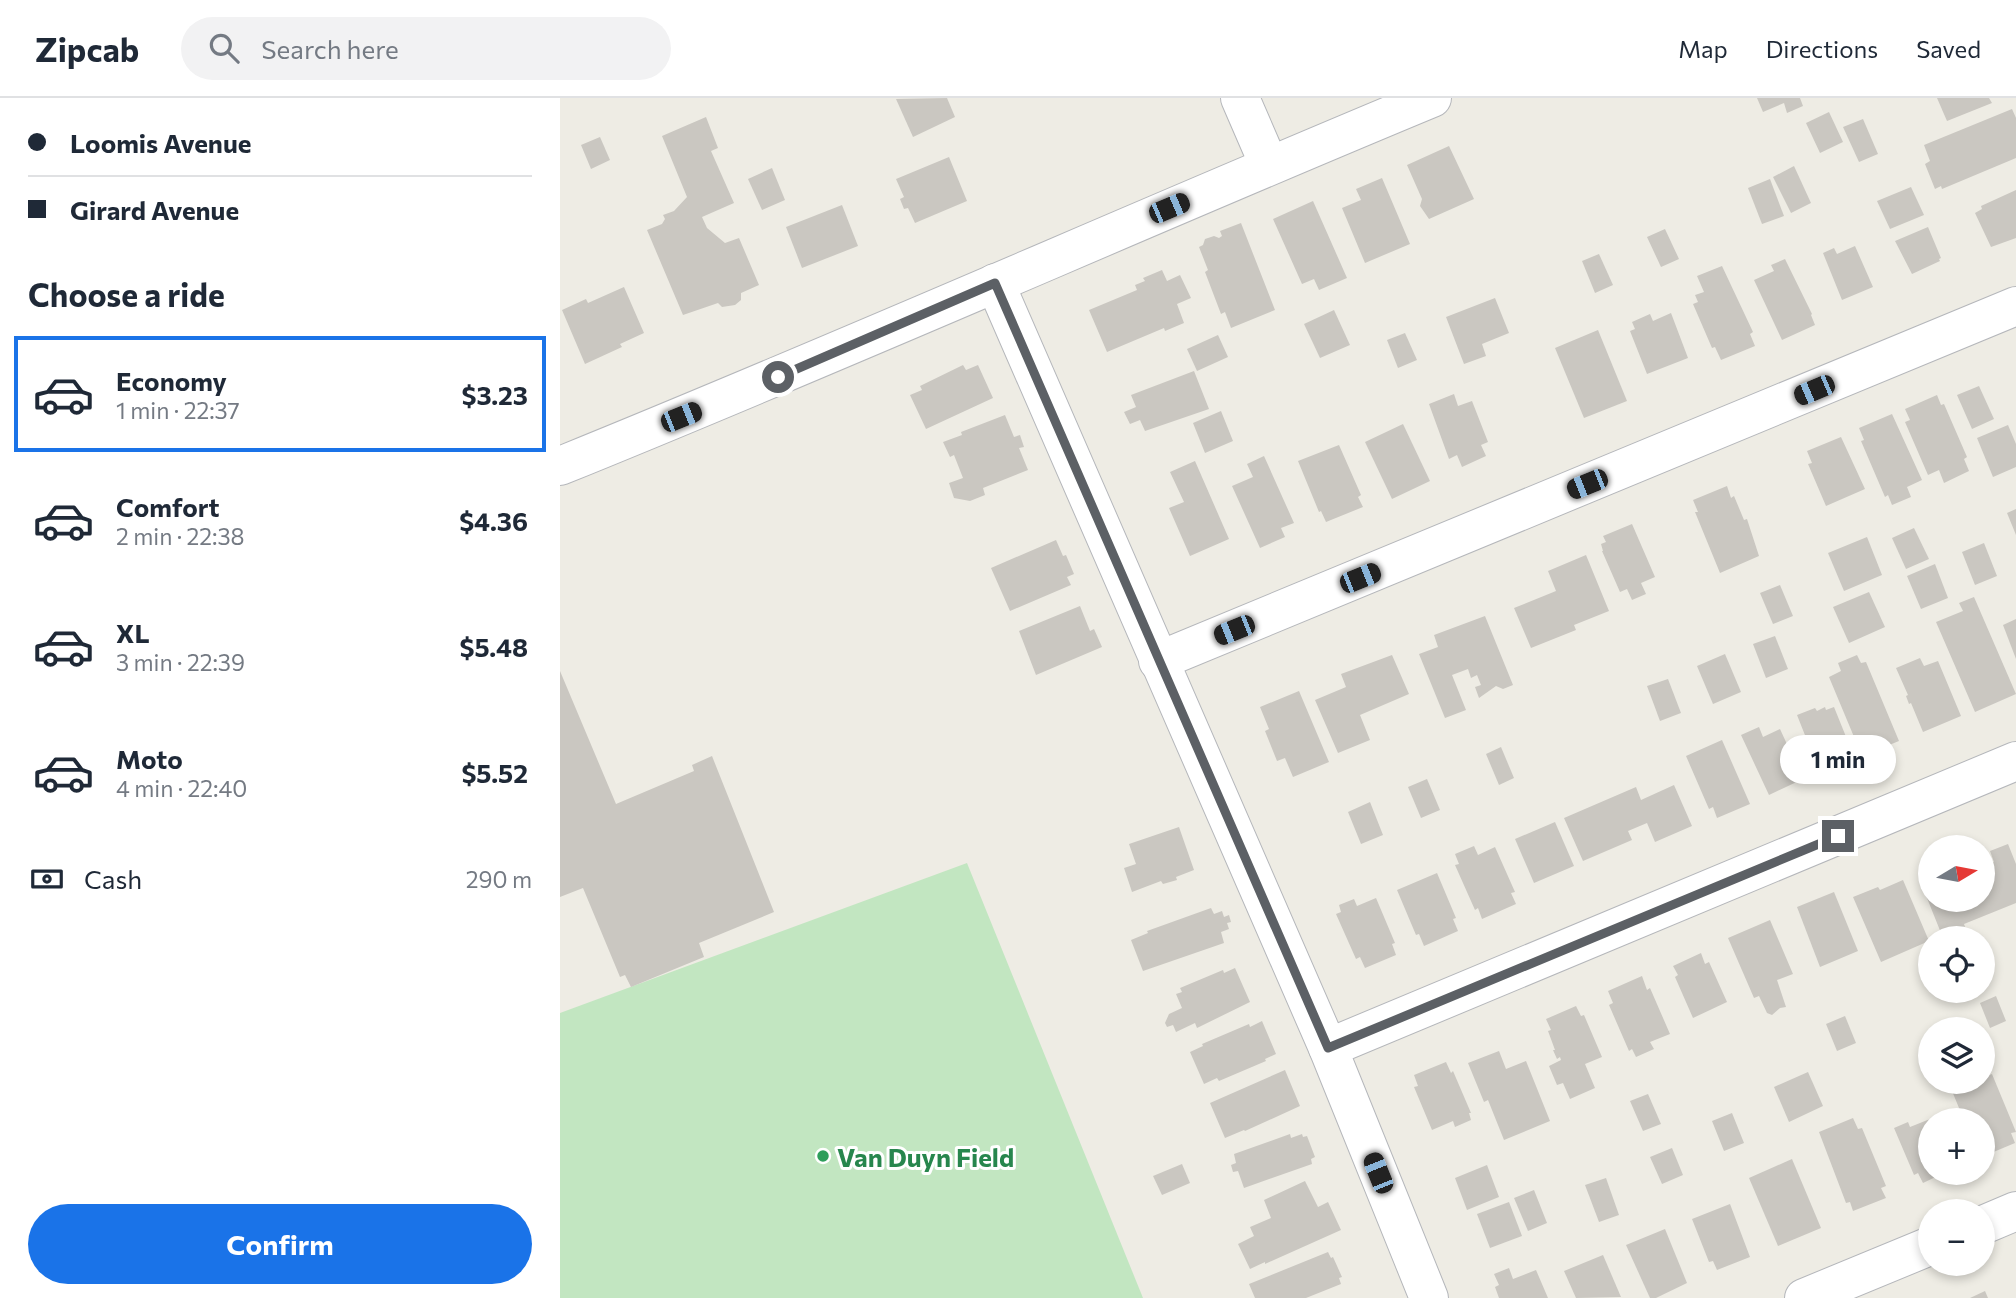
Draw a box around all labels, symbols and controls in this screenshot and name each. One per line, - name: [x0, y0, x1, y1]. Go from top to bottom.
- search box: [181, 17, 671, 80]
- text: Zipcab: [35, 28, 139, 69]
- icon: search: [205, 29, 243, 67]
- text: Search here: [261, 33, 399, 64]
- text: Map: [1678, 34, 1728, 63]
- text: Directions: [1766, 34, 1878, 63]
- text: Saved: [1916, 34, 1981, 63]
- text: Loomis Avenue: [70, 127, 251, 158]
- car: [1146, 190, 1193, 226]
- text: Girard Avenue: [70, 194, 239, 225]
- text: Choose a ride: [28, 274, 225, 314]
- route start: [762, 361, 794, 393]
- icon: car: [32, 363, 95, 426]
- text: Economy: [116, 365, 227, 396]
- car: [1791, 372, 1838, 408]
- text: $3.23: [461, 379, 528, 410]
- text: 1 min · 22:37: [116, 396, 240, 424]
- car: [658, 399, 705, 435]
- car: [1564, 466, 1611, 502]
- icon: car: [32, 489, 95, 552]
- text: Comfort: [116, 491, 219, 522]
- text: $4.36: [459, 505, 528, 536]
- text: 2 min · 22:38: [116, 522, 245, 550]
- car: [1337, 560, 1384, 596]
- car: [1211, 612, 1258, 648]
- icon: car: [32, 615, 95, 678]
- text: XL: [116, 617, 150, 648]
- text: $5.48: [460, 631, 528, 662]
- text: 3 min · 22:39: [116, 648, 245, 676]
- callout: 1 min: [1780, 734, 1896, 784]
- icon: car: [32, 741, 95, 804]
- text: Moto: [116, 743, 183, 774]
- text: 1 min: [1811, 745, 1865, 773]
- text: $5.52: [461, 757, 528, 788]
- text: 4 min · 22:40: [116, 774, 247, 802]
- route end: [1822, 820, 1854, 852]
- north arrow: [1918, 835, 1995, 912]
- map controls: [1918, 835, 1995, 1276]
- icon: cash: [28, 860, 66, 898]
- text: Cash: [84, 863, 142, 894]
- text: 290 m: [466, 865, 532, 893]
- button: locate: [1918, 926, 1995, 1003]
- button: layers: [1918, 1017, 1995, 1094]
- button: +: [1918, 1108, 1995, 1185]
- place label: Van Duyn Field: [837, 1141, 1014, 1172]
- marker: Van Duyn Field: [815, 1148, 831, 1164]
- car: [1361, 1150, 1396, 1196]
- button: −: [1918, 1199, 1995, 1276]
- button: Confirm: [28, 1204, 532, 1284]

